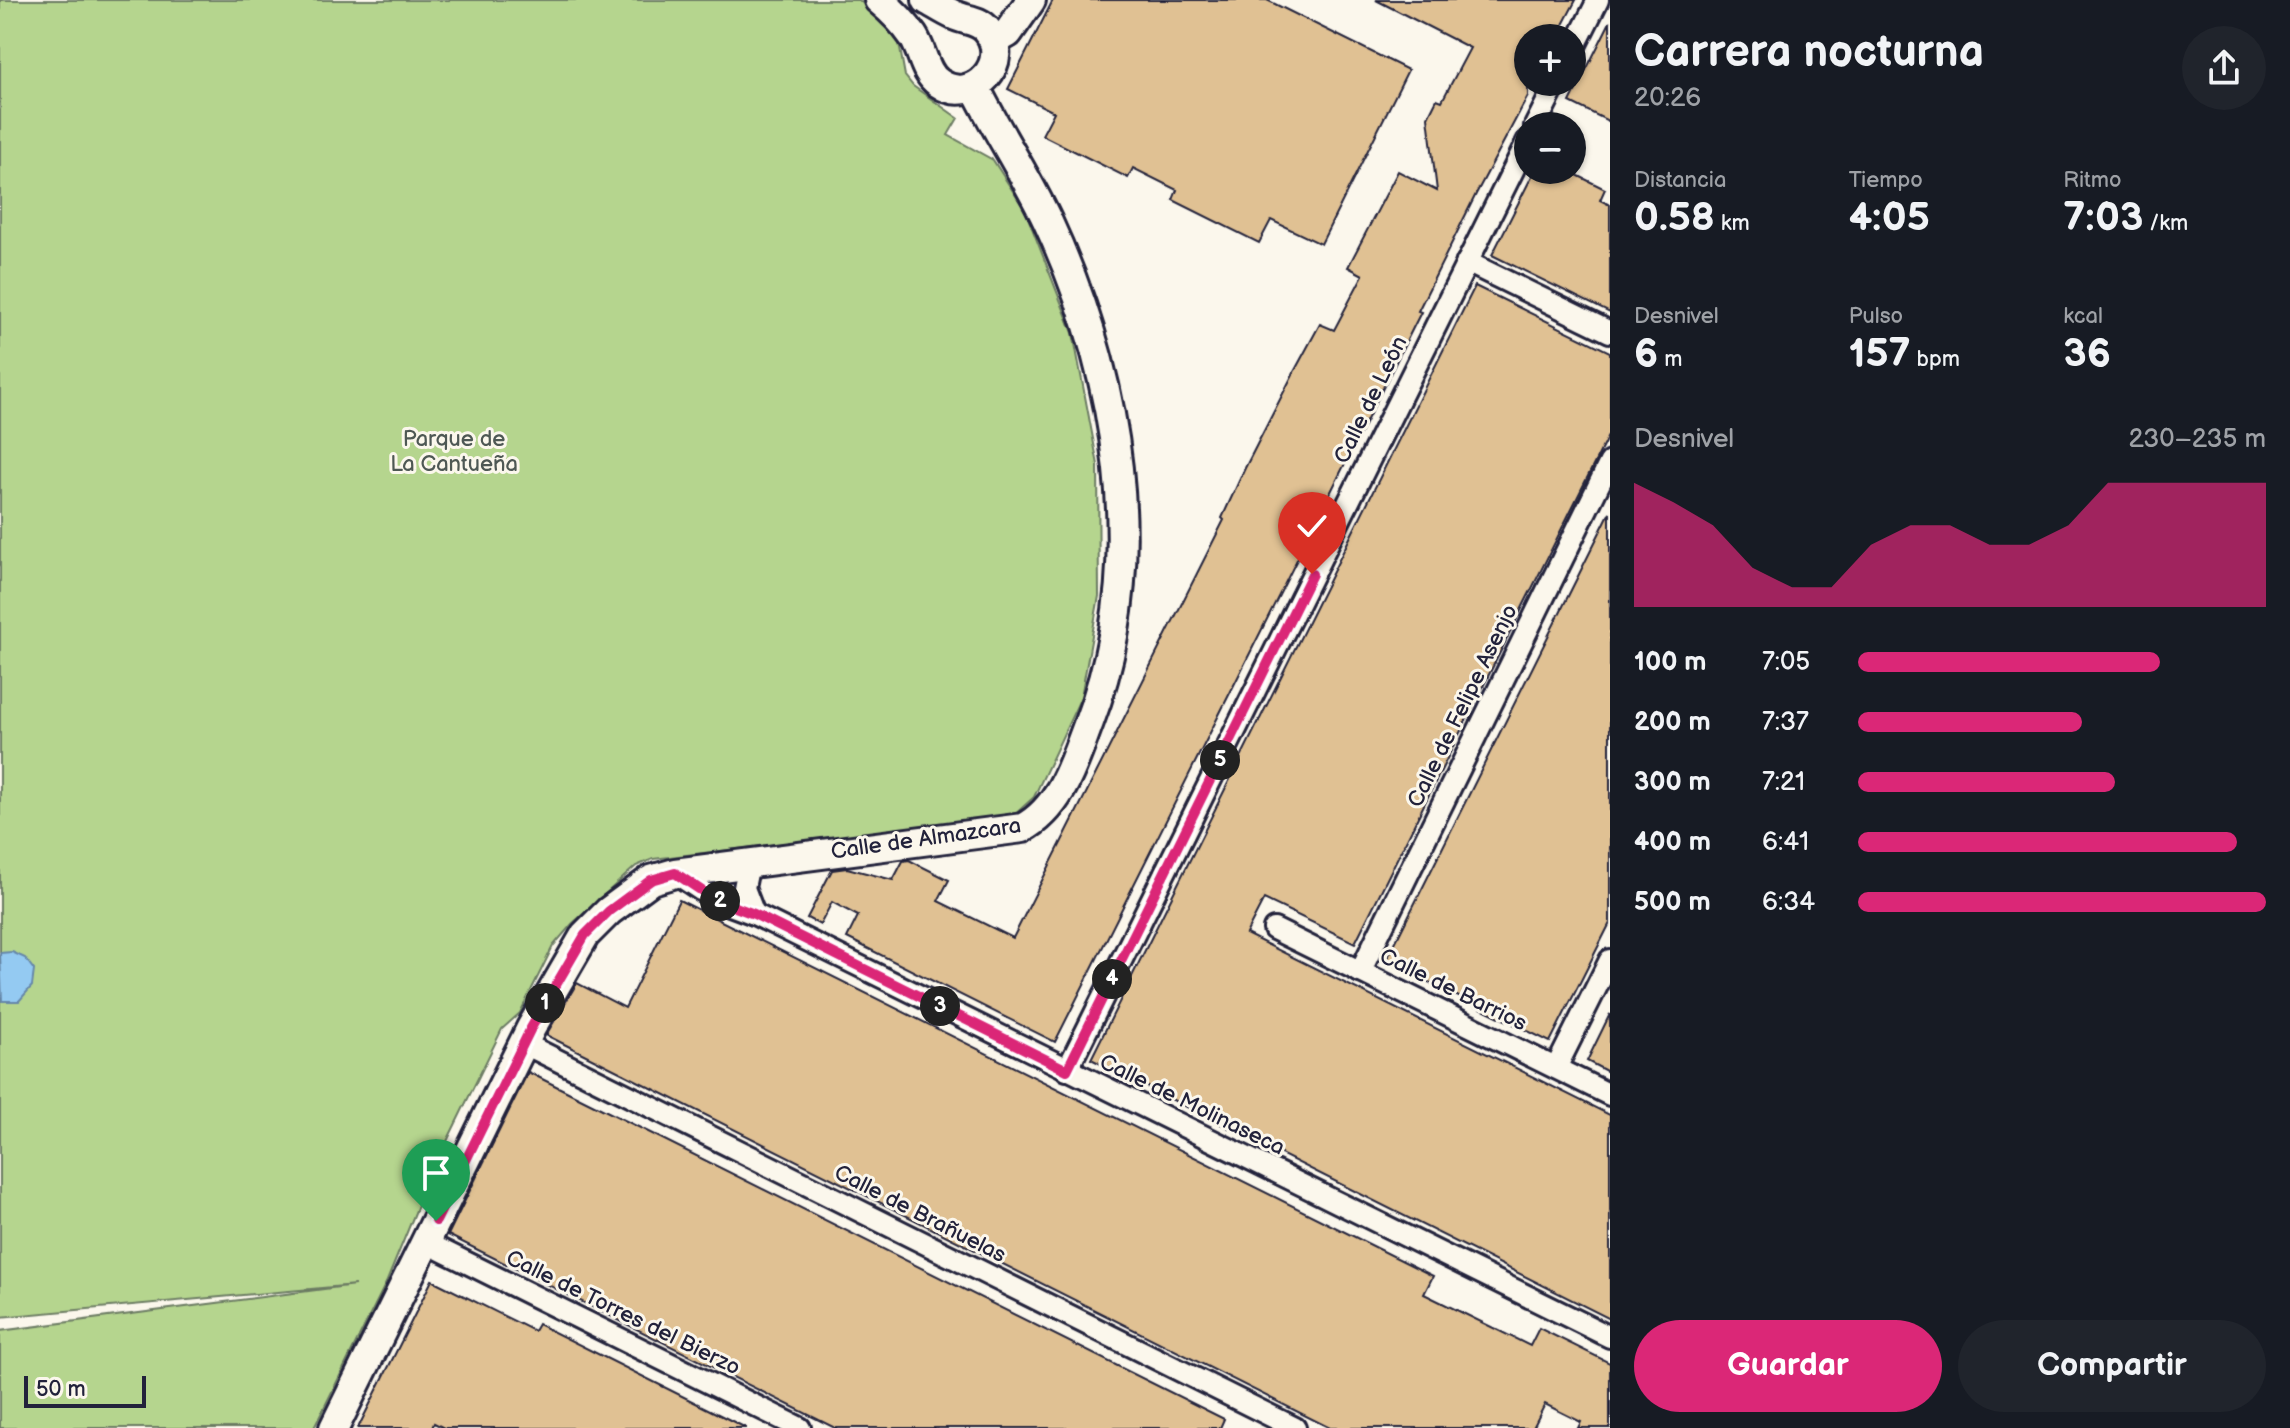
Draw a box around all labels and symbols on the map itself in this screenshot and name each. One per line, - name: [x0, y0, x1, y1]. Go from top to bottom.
- street label: Calle de León: [1329, 332, 1413, 468]
- park label: Parque de La Cantueña: [390, 426, 518, 478]
- pin: [1278, 492, 1346, 574]
- street label: Calle de Felipe Asenjo: [1402, 600, 1524, 812]
- pin: 5: [1200, 740, 1240, 780]
- street label: Calle de Almazcara: [829, 812, 1023, 866]
- pin: 2: [700, 881, 740, 921]
- street label: Calle de Barrios: [1375, 943, 1531, 1037]
- pin: 4: [1092, 959, 1132, 999]
- pin: 1: [525, 983, 565, 1023]
- pin: 3: [920, 986, 960, 1026]
- street label: Calle de Molinaseca: [1095, 1048, 1289, 1162]
- pin: [402, 1139, 470, 1221]
- street label: Calle de Brañuelas: [830, 1159, 1010, 1269]
- street label: Calle de Torres del Bierzo: [501, 1244, 745, 1382]
- scale bar: [24, 1372, 146, 1408]

